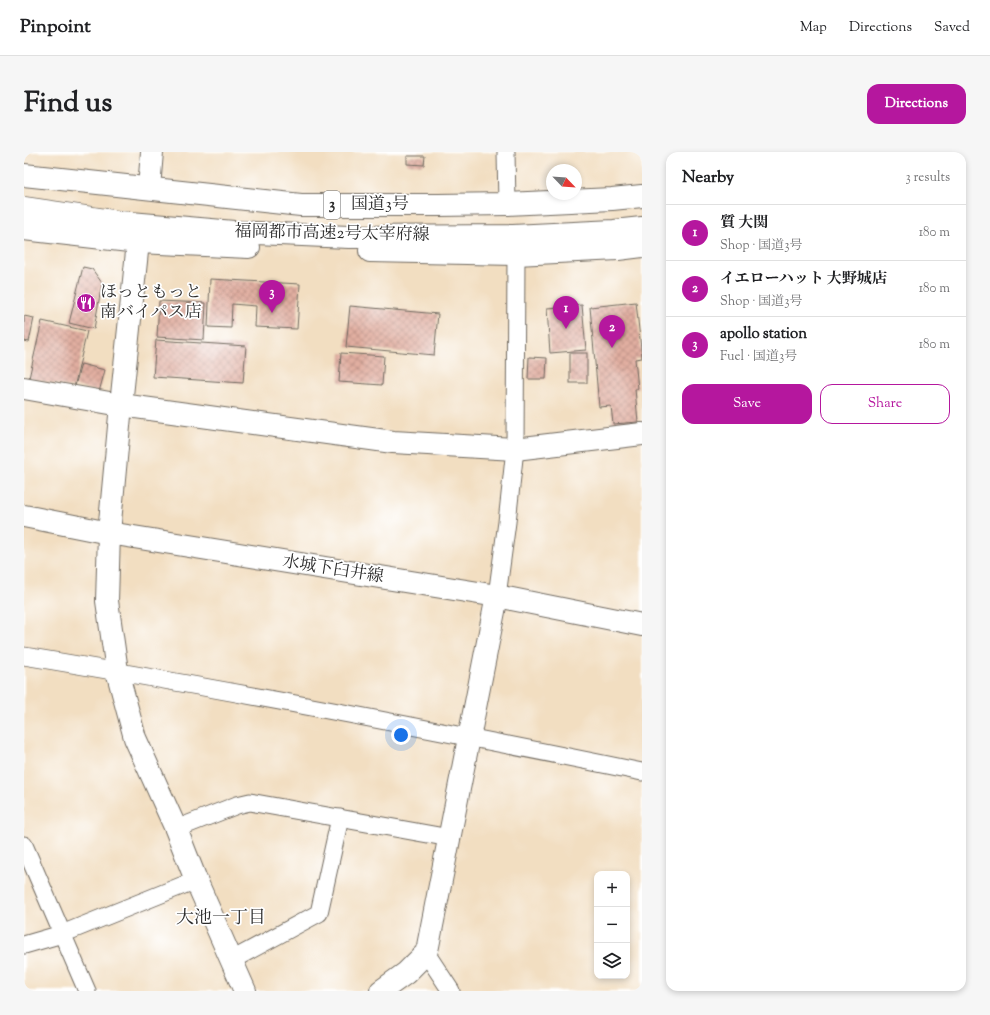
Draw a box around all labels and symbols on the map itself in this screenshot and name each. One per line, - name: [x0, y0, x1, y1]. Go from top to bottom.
- north arrow: [546, 164, 582, 200]
- road number: 3: [324, 191, 340, 219]
- street label: 国道3号: [351, 193, 409, 217]
- street label: 福岡都市高速2号太宰府線: [234, 220, 430, 248]
- pin: 3: [259, 280, 285, 313]
- place label: ほっともっと 南バイパス店: [100, 281, 202, 325]
- restaurant icon: ほっともっと 南バイパス店: [75, 292, 97, 314]
- pin: 1: [553, 296, 579, 329]
- pin: 2: [599, 315, 625, 348]
- street label: 水城下臼井線: [281, 550, 385, 590]
- your location: [391, 725, 411, 745]
- district label: 大池一丁目: [176, 906, 266, 932]

